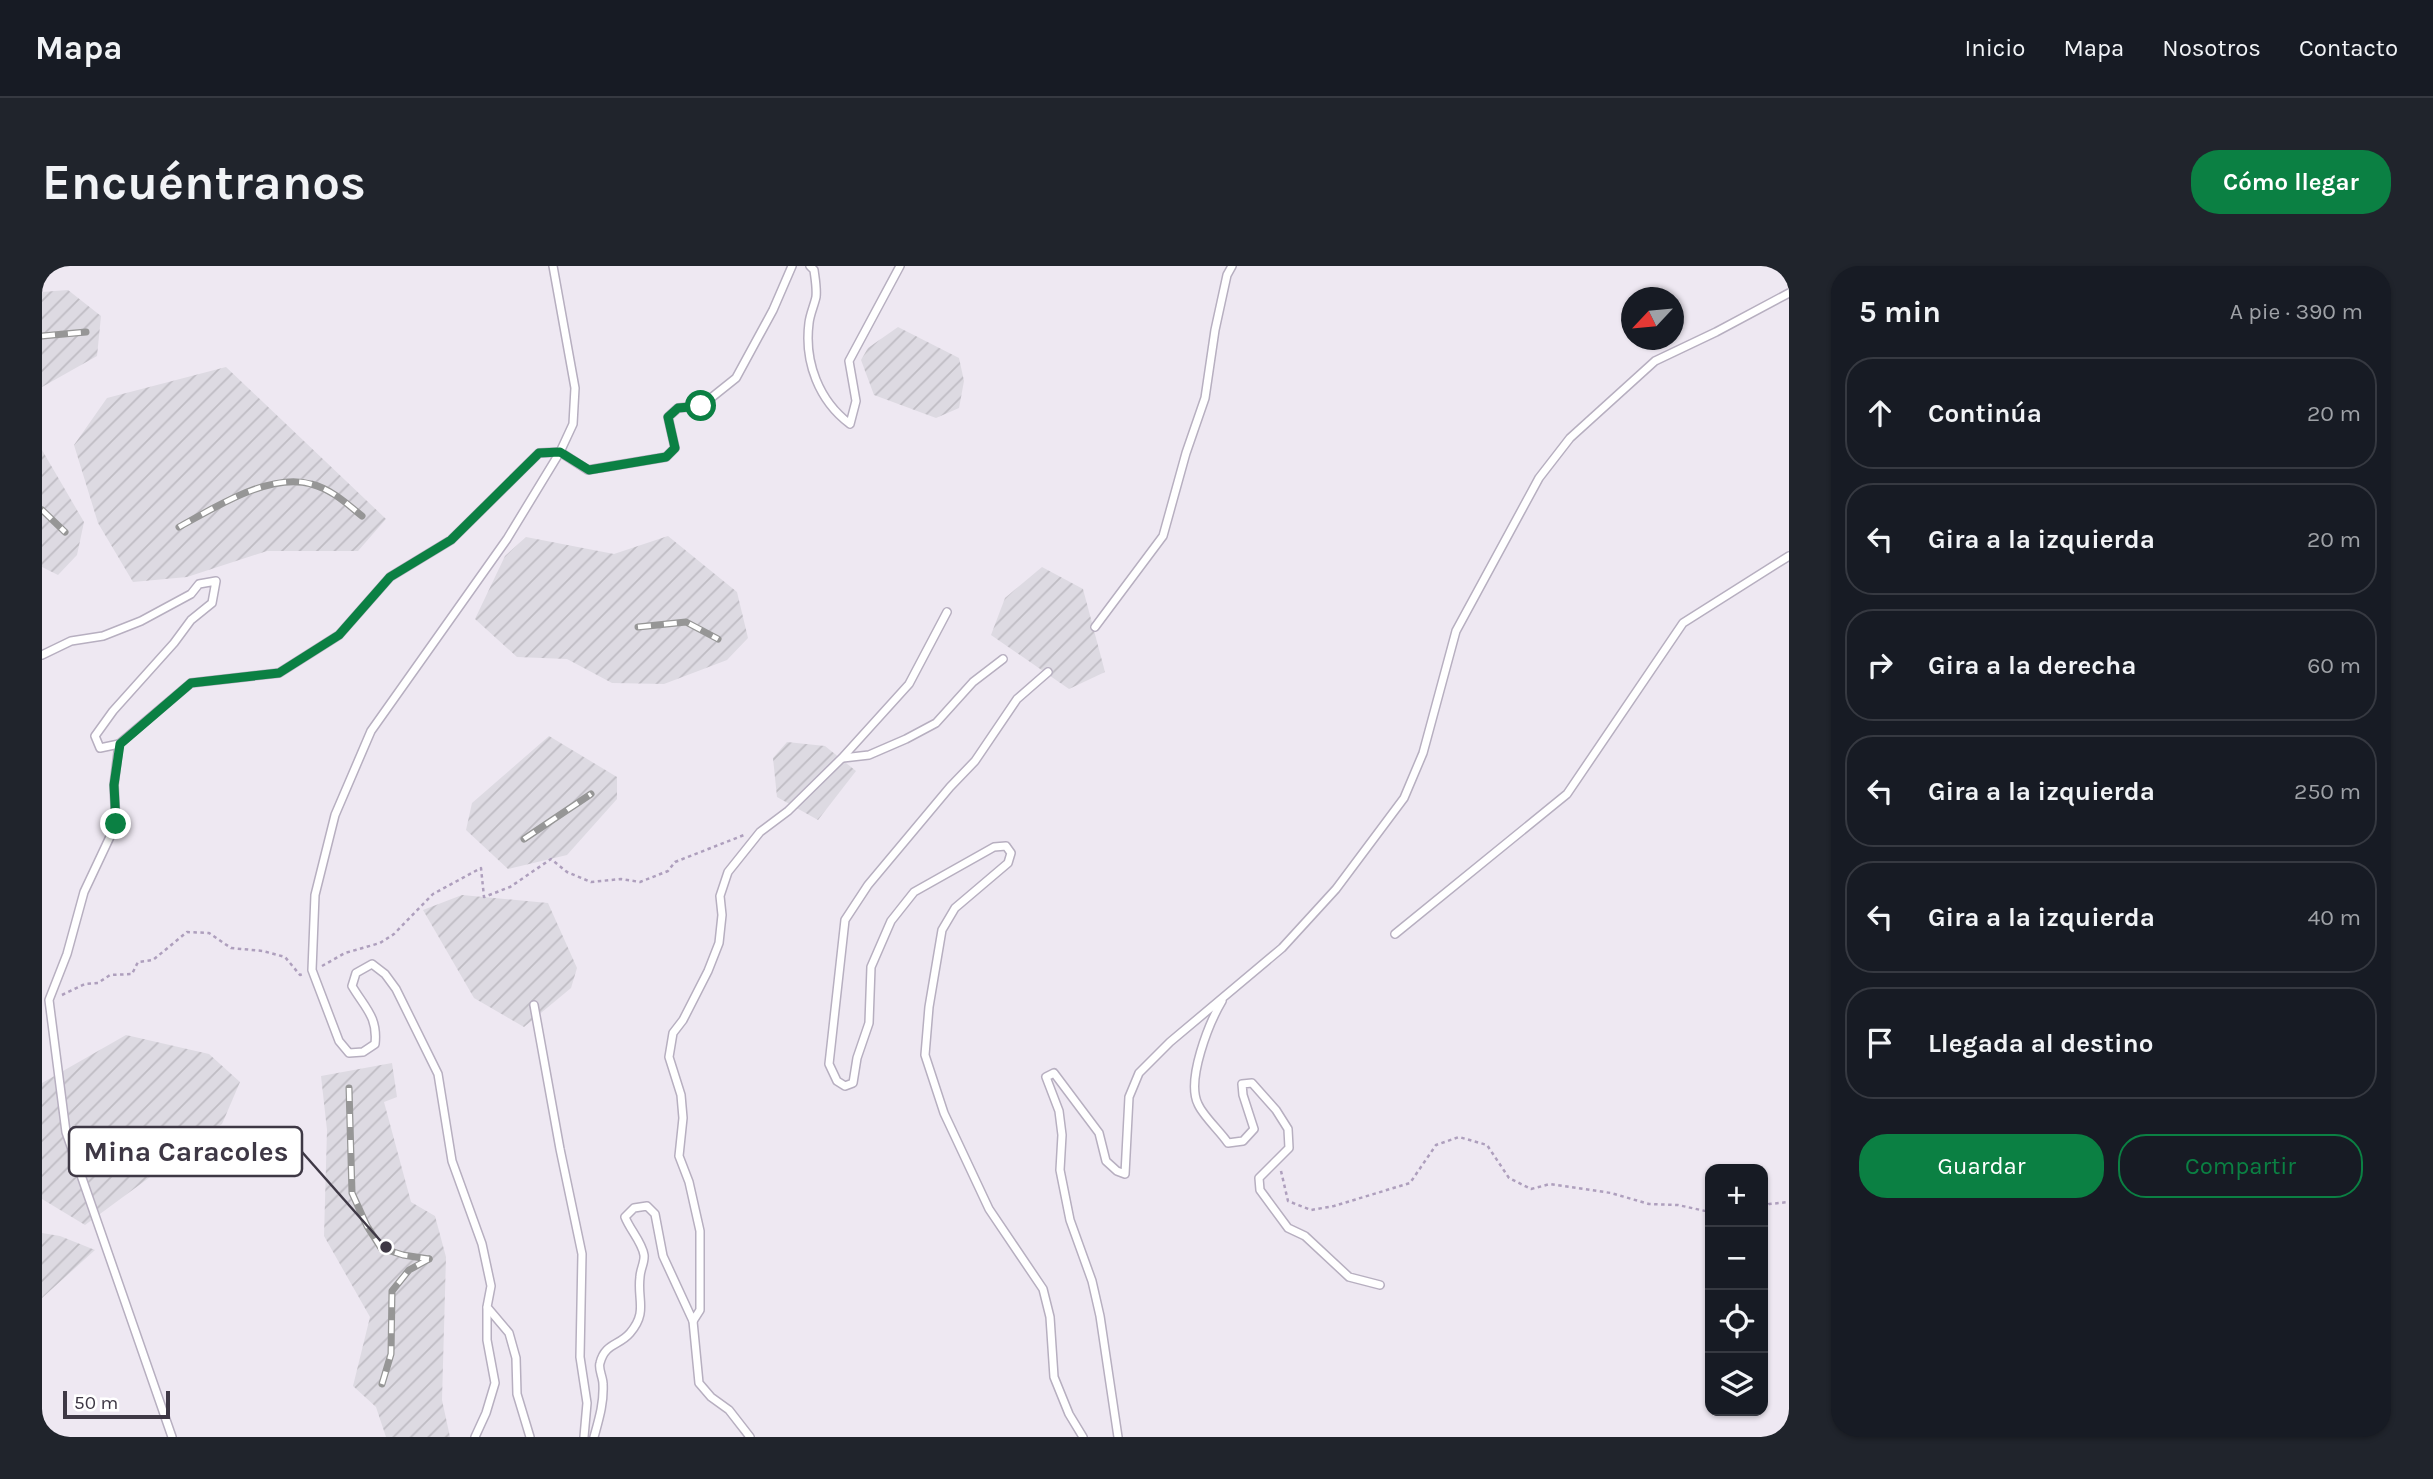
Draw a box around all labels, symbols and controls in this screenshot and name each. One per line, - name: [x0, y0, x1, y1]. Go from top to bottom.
- text: Mapa: [35, 29, 123, 67]
- text: Inicio: [1964, 34, 2025, 62]
- text: Mapa: [2063, 34, 2124, 62]
- text: Nosotros: [2162, 34, 2261, 62]
- text: Contacto: [2299, 34, 2398, 62]
- button: Cómo llegar: [2191, 150, 2391, 214]
- text: Encuéntranos: [42, 154, 366, 211]
- north arrow: [1621, 287, 1684, 350]
- text: 5 min: [1859, 294, 1941, 330]
- text: A pie · 390 m: [2230, 298, 2363, 325]
- route start: [685, 390, 716, 421]
- icon: ahead: [1861, 394, 1899, 432]
- text: Continúa: [1928, 398, 2042, 429]
- text: 20 m: [2307, 400, 2361, 427]
- icon: left: [1861, 520, 1899, 558]
- text: Gira a la izquierda: [1928, 524, 2155, 555]
- text: 20 m: [2307, 526, 2361, 553]
- icon: right: [1861, 646, 1899, 684]
- text: Gira a la derecha: [1928, 650, 2137, 681]
- text: 60 m: [2307, 652, 2361, 679]
- icon: left: [1861, 772, 1899, 810]
- text: Gira a la izquierda: [1928, 776, 2155, 807]
- text: 250 m: [2294, 778, 2361, 805]
- route end: [100, 808, 131, 839]
- icon: left: [1861, 898, 1899, 936]
- text: Gira a la izquierda: [1928, 902, 2155, 933]
- text: 40 m: [2308, 904, 2361, 931]
- icon: arrive: [1861, 1024, 1899, 1062]
- text: Llegada al destino: [1928, 1028, 2154, 1059]
- callout: Mina Caracoles: [69, 1127, 302, 1176]
- button: Guardar: [1859, 1134, 2104, 1198]
- button: Compartir: [2118, 1134, 2363, 1198]
- text: Mina Caracoles: [84, 1135, 288, 1168]
- map controls: [1705, 1164, 1768, 1416]
- button: +: [1705, 1164, 1768, 1227]
- button: −: [1705, 1227, 1768, 1290]
- button: locate: [1705, 1290, 1768, 1353]
- button: layers: [1705, 1353, 1768, 1416]
- scale bar: [63, 1388, 170, 1420]
- text: 50 m: [74, 1392, 118, 1414]

